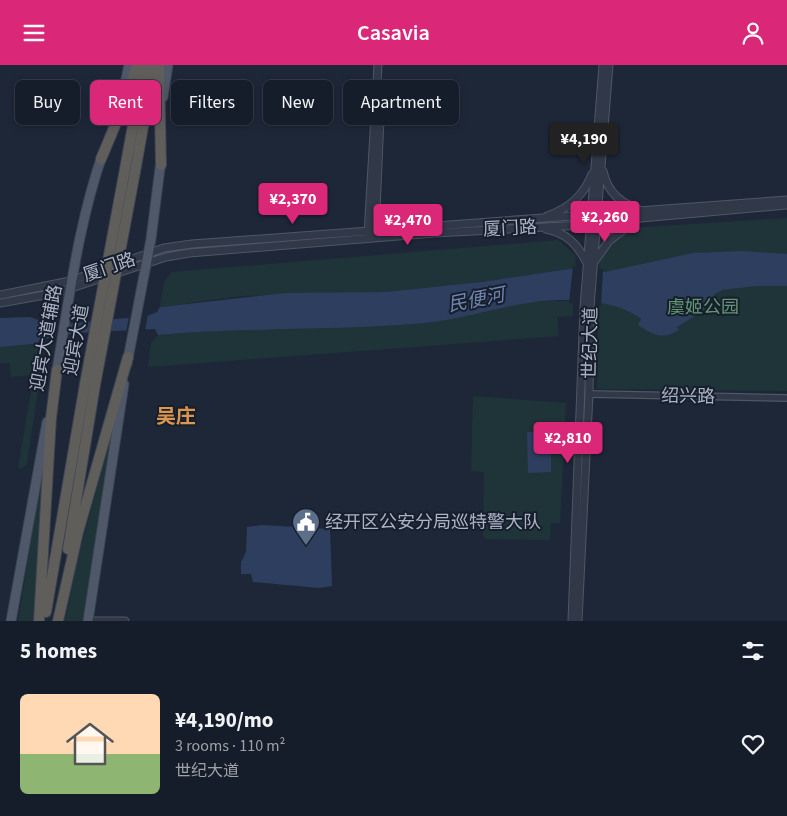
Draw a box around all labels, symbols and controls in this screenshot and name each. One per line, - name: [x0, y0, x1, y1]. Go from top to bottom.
- text: Casavia: [357, 17, 430, 49]
- icon: menu: [20, 19, 48, 47]
- icon: person: [739, 19, 767, 47]
- chip: Buy: [15, 80, 80, 125]
- chip: Rent: [90, 80, 161, 125]
- chip: Filters: [171, 80, 253, 125]
- chip: New: [263, 80, 333, 125]
- chip: Apartment: [343, 80, 459, 125]
- pin: ¥4,190: [543, 123, 625, 165]
- text: ¥4,190: [560, 128, 608, 150]
- pin: ¥2,370: [252, 183, 334, 225]
- text: ¥2,370: [269, 188, 317, 210]
- pin: ¥2,260: [564, 201, 646, 243]
- pin: ¥2,470: [367, 203, 449, 246]
- text: ¥2,260: [581, 206, 629, 228]
- text: ¥2,470: [384, 209, 432, 231]
- street label: 厦门路: [482, 215, 538, 242]
- street label: 厦门路: [80, 247, 139, 288]
- water label: 民便河: [446, 281, 511, 319]
- street label: 迎宾大道辅路: [25, 283, 68, 393]
- park label: 虞姬公园: [667, 295, 739, 320]
- street label: 迎宾大道: [58, 302, 95, 378]
- street label: 世纪大道: [577, 307, 604, 379]
- street label: 绍兴路: [661, 384, 715, 409]
- district label: 吴庄: [156, 403, 196, 431]
- pin: ¥2,810: [527, 421, 609, 464]
- text: ¥2,810: [544, 427, 592, 449]
- public building icon: 经开区公安分局巡特警大队: [291, 507, 321, 546]
- place label: 经开区公安分局巡特警大队: [325, 510, 541, 535]
- text: 5 homes: [20, 636, 97, 666]
- icon: filters: [739, 637, 767, 665]
- text: ¥4,190/mo: [175, 705, 274, 735]
- icon: home: [60, 714, 120, 774]
- icon: heart: [739, 730, 767, 758]
- text: 3 rooms · 110 m²: [175, 735, 285, 757]
- text: 世纪大道: [175, 760, 239, 782]

